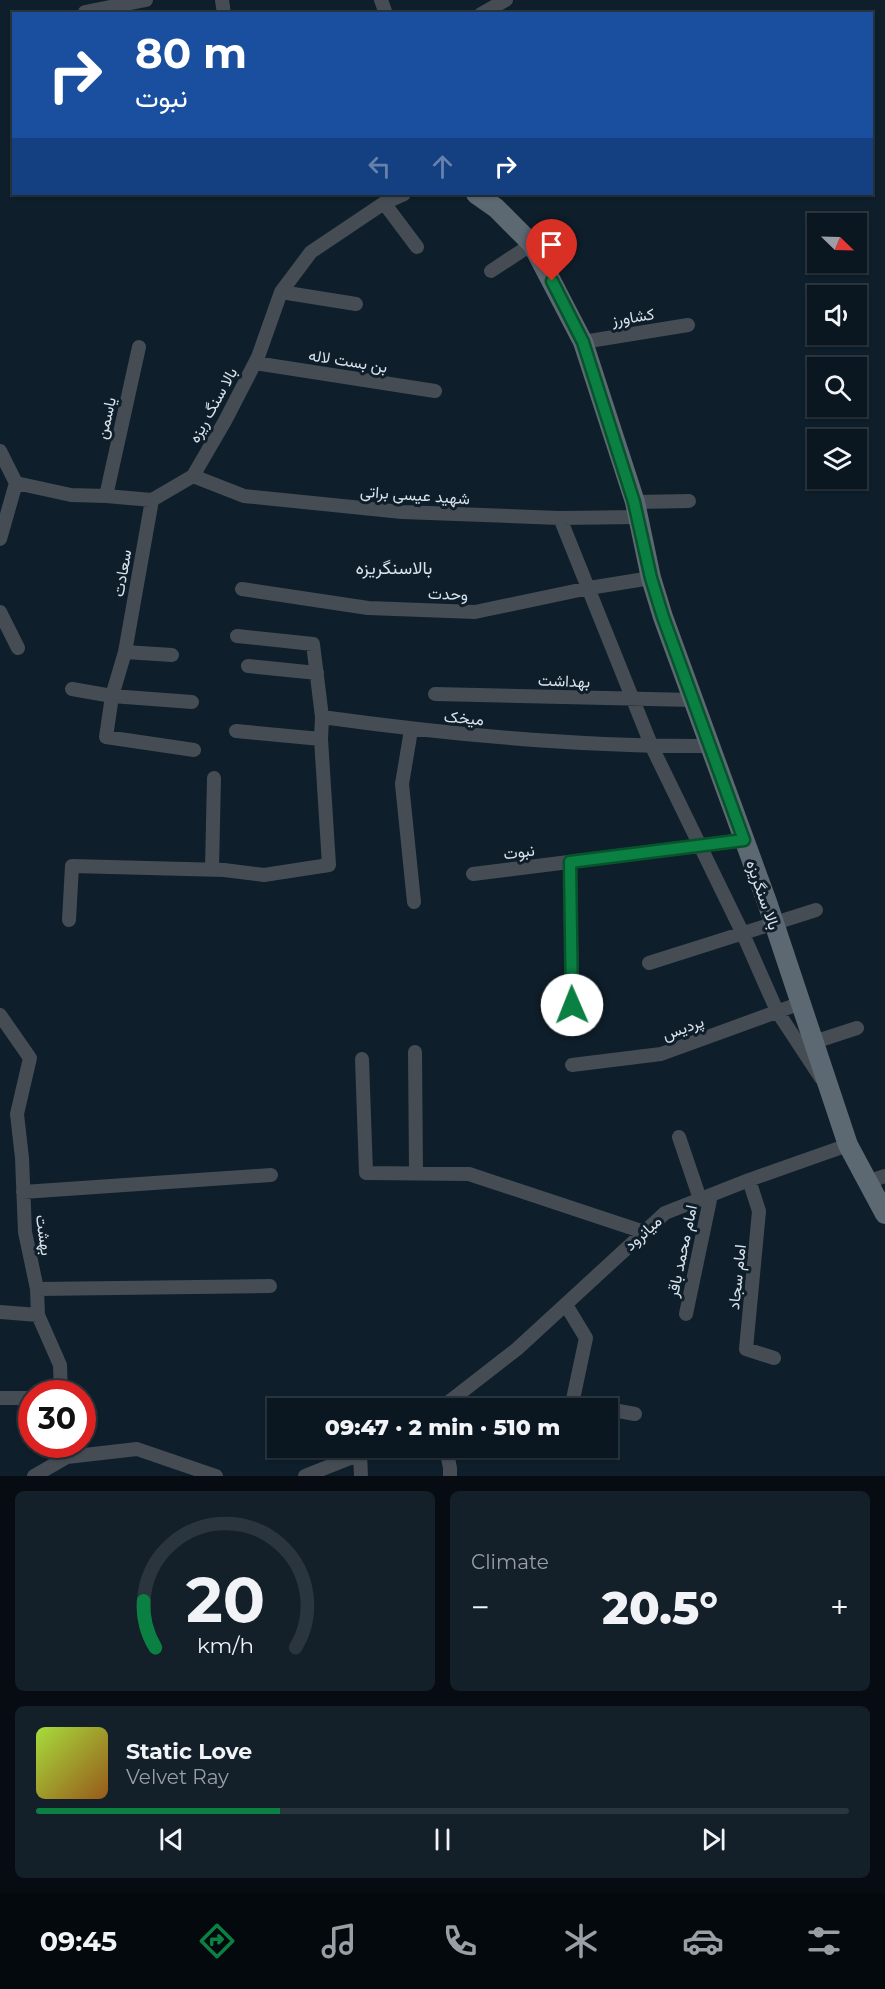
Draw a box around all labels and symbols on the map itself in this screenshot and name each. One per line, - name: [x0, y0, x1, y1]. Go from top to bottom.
- north arrow: [807, 213, 867, 273]
- pin: [526, 219, 577, 281]
- street label: کشاورز: [609, 304, 656, 331]
- street label: بن بست لاله: [307, 345, 389, 378]
- street label: بالا سنگ ریزه: [185, 364, 242, 446]
- street label: یاسمن: [92, 395, 121, 441]
- street label: شهید عیسی براتی: [359, 482, 471, 509]
- street label: سعادت: [109, 548, 135, 598]
- district label: بالاسنگریزه: [356, 557, 432, 579]
- street label: وحدت: [427, 584, 468, 605]
- street label: بهداشت: [537, 671, 591, 692]
- street label: میخک: [443, 707, 485, 729]
- street label: نبوت: [502, 840, 536, 865]
- street label: بالا سنگریزه: [741, 858, 784, 933]
- position arrow: [540, 973, 604, 1037]
- street label: پردیس: [660, 1012, 707, 1046]
- street label: امام محمد باقر: [663, 1203, 702, 1300]
- street label: میانرود: [620, 1211, 666, 1255]
- street label: بهشت: [31, 1213, 56, 1257]
- street label: امام سجاد: [724, 1243, 751, 1311]
- speed limit sign: 30: [18, 1380, 96, 1458]

